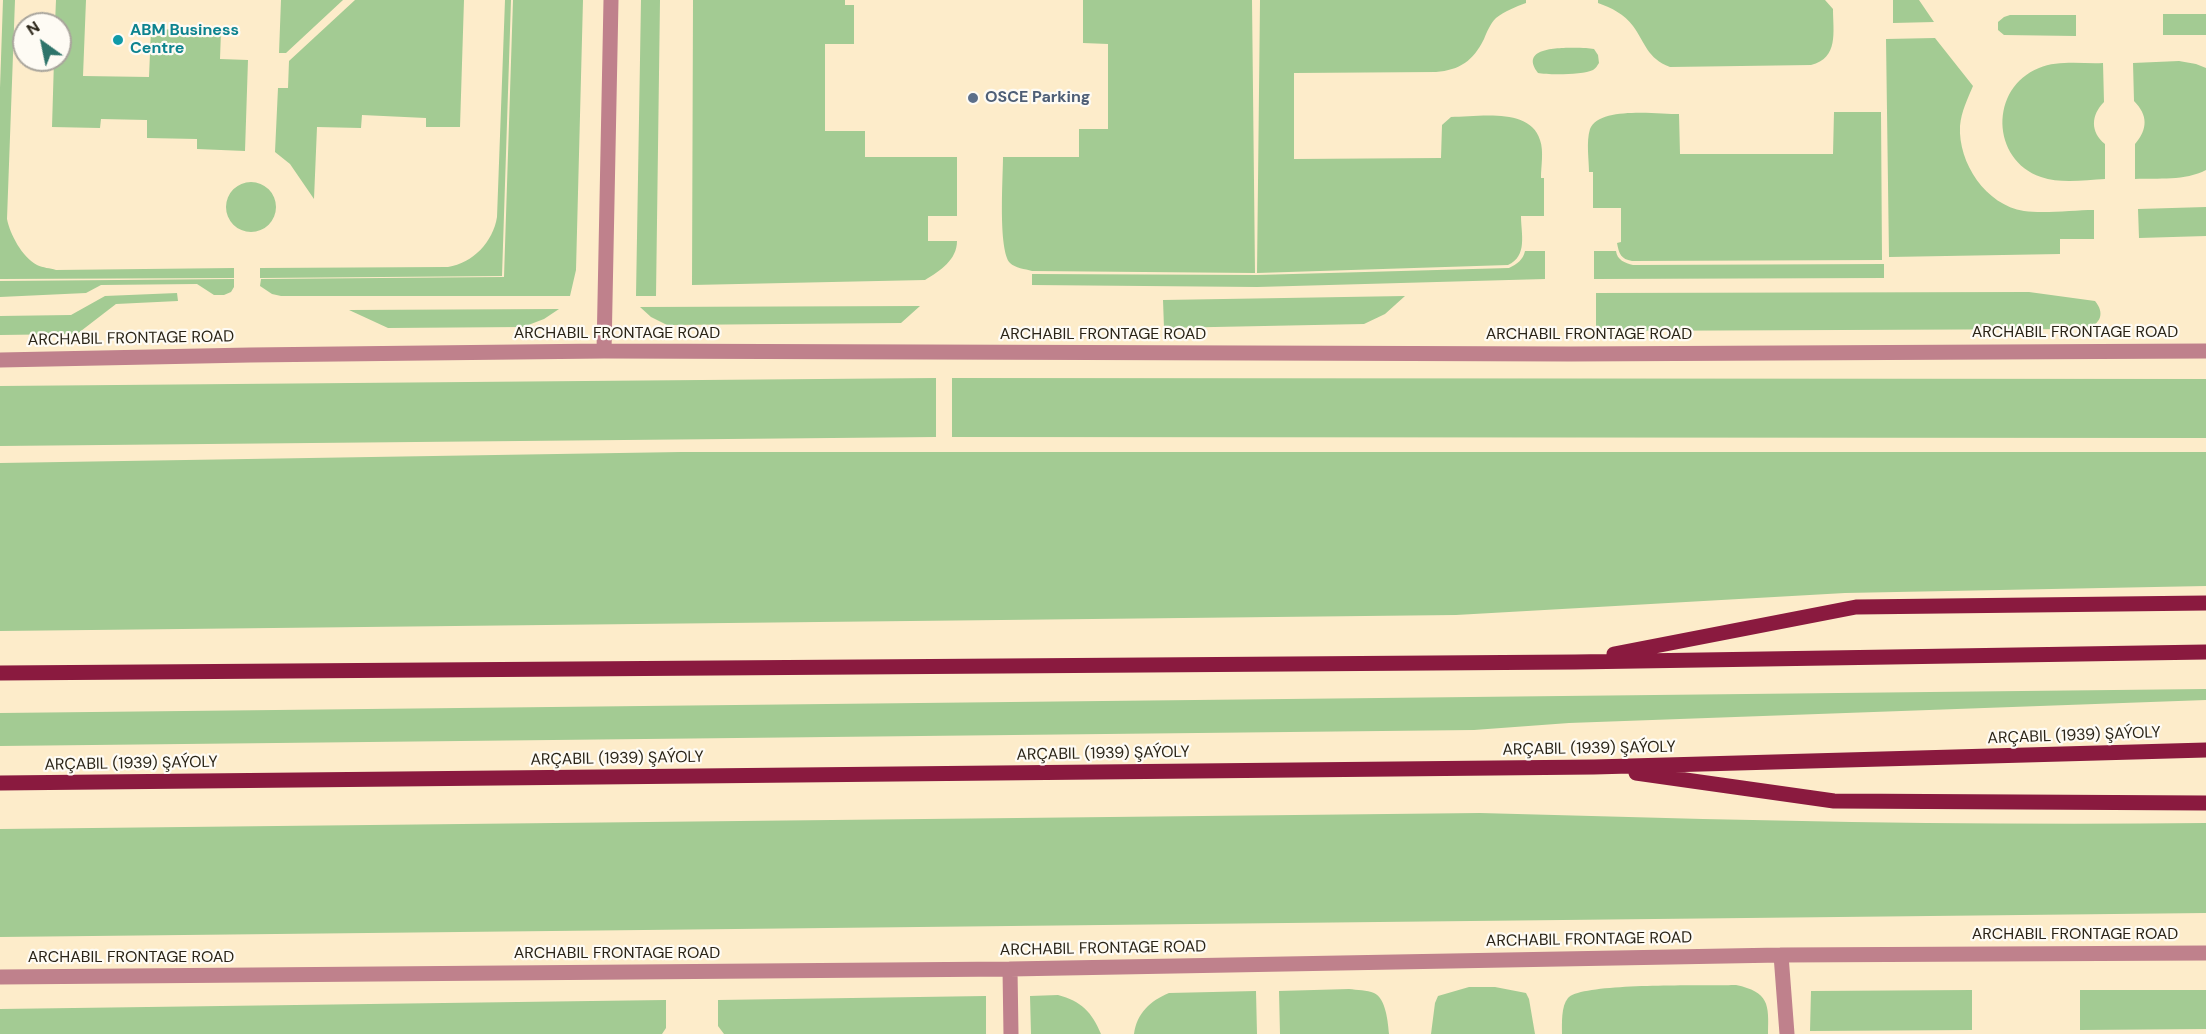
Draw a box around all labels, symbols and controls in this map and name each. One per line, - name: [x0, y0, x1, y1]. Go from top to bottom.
- north arrow: [12, 12, 72, 72]
- text: N: [22, 16, 44, 40]
- place label: ABM Business Centre: [130, 21, 239, 59]
- marker: ABM Business Centre: [111, 33, 125, 47]
- place label: OSCE Parking: [985, 88, 1090, 108]
- marker: OSCE Parking: [966, 91, 980, 105]
- street label: ARCHABIL FRONTAGE ROAD: [1972, 323, 2178, 343]
- street label: ARCHABIL FRONTAGE ROAD: [514, 324, 720, 344]
- street label: ARCHABIL FRONTAGE ROAD: [1000, 325, 1206, 345]
- street label: ARCHABIL FRONTAGE ROAD: [1486, 325, 1692, 345]
- street label: ARCHABIL FRONTAGE ROAD: [28, 328, 234, 350]
- street label: ARÇABIL (1939) ŞAÝOLY: [1987, 723, 2161, 749]
- street label: ARÇABIL (1939) ŞAÝOLY: [1502, 738, 1676, 760]
- street label: ARÇABIL (1939) ŞAÝOLY: [1016, 743, 1190, 765]
- street label: ARÇABIL (1939) ŞAÝOLY: [530, 748, 704, 770]
- street label: ARÇABIL (1939) ŞAÝOLY: [44, 753, 218, 775]
- street label: ARCHABIL FRONTAGE ROAD: [1972, 925, 2178, 945]
- street label: ARCHABIL FRONTAGE ROAD: [1486, 929, 1692, 951]
- street label: ARCHABIL FRONTAGE ROAD: [1000, 938, 1206, 960]
- street label: ARCHABIL FRONTAGE ROAD: [514, 944, 720, 964]
- street label: ARCHABIL FRONTAGE ROAD: [28, 948, 234, 968]

